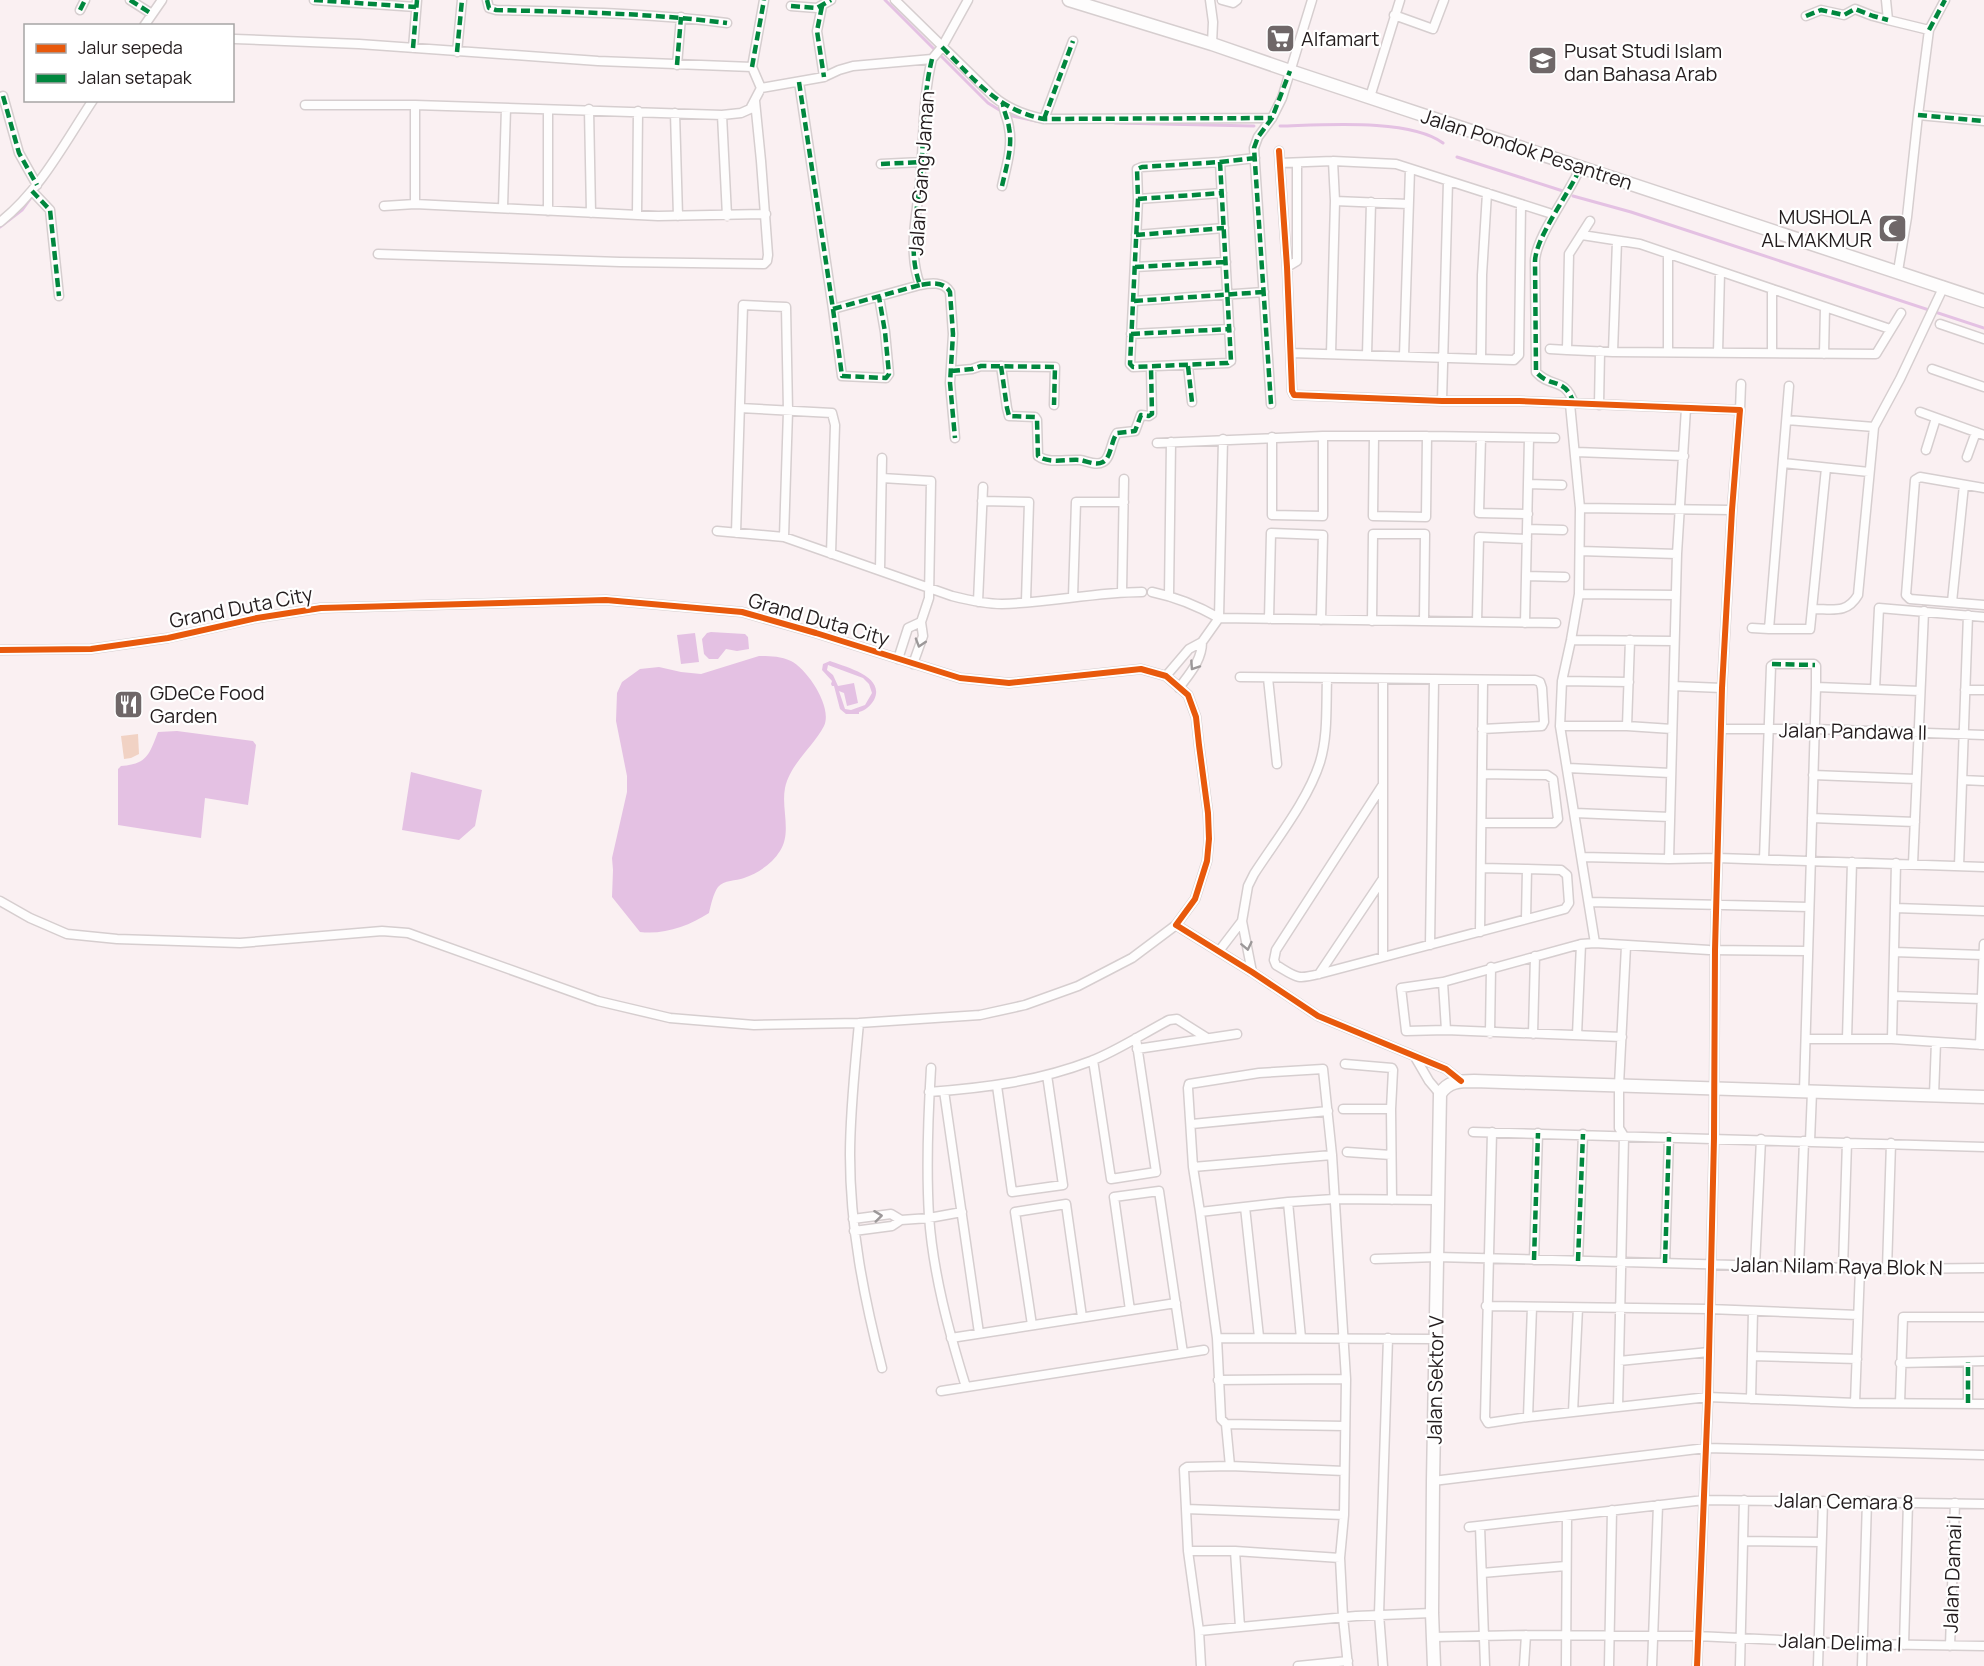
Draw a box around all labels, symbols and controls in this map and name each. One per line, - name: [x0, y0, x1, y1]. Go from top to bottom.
- supermarket icon: Alfamart: [1264, 22, 1296, 54]
- legend: [24, 24, 234, 102]
- place label: Alfamart: [1301, 25, 1380, 52]
- text: Jalur sepeda: [78, 35, 183, 59]
- place label: Pusat Studi Islam dan Bahasa Arab: [1564, 37, 1722, 87]
- school or university icon: Pusat Studi Islam dan Bahasa Arab: [1527, 45, 1559, 77]
- text: Jalan setapak: [78, 65, 193, 89]
- street label: Jalan Gang Jaman: [902, 90, 940, 256]
- street label: Jalan Pondok Pesantren: [1418, 102, 1636, 196]
- place label: MUSHOLA AL MAKMUR: [1761, 203, 1872, 253]
- mosque icon: MUSHOLA AL MAKMUR: [1877, 212, 1909, 244]
- street label: Grand Duta City: [167, 580, 315, 634]
- street label: Grand Duta City: [745, 586, 893, 652]
- one-way arrow: [915, 637, 927, 648]
- one-way arrow: [1190, 660, 1202, 670]
- place label: GDeCe Food Garden: [150, 679, 265, 729]
- restaurant icon: GDeCe Food Garden: [113, 688, 145, 720]
- street label: Jalan Pandawa II: [1779, 716, 1927, 746]
- one-way arrow: [1240, 941, 1253, 951]
- one-way arrow: [873, 1210, 882, 1223]
- street label: Jalan Nilam Raya Blok N: [1731, 1251, 1943, 1281]
- street label: Jalan Sektor V: [1420, 1315, 1450, 1445]
- street label: Jalan Cemara 8: [1774, 1486, 1914, 1516]
- street label: Jalan Damai I: [1936, 1515, 1968, 1633]
- street label: Jalan Delima I: [1778, 1626, 1902, 1658]

